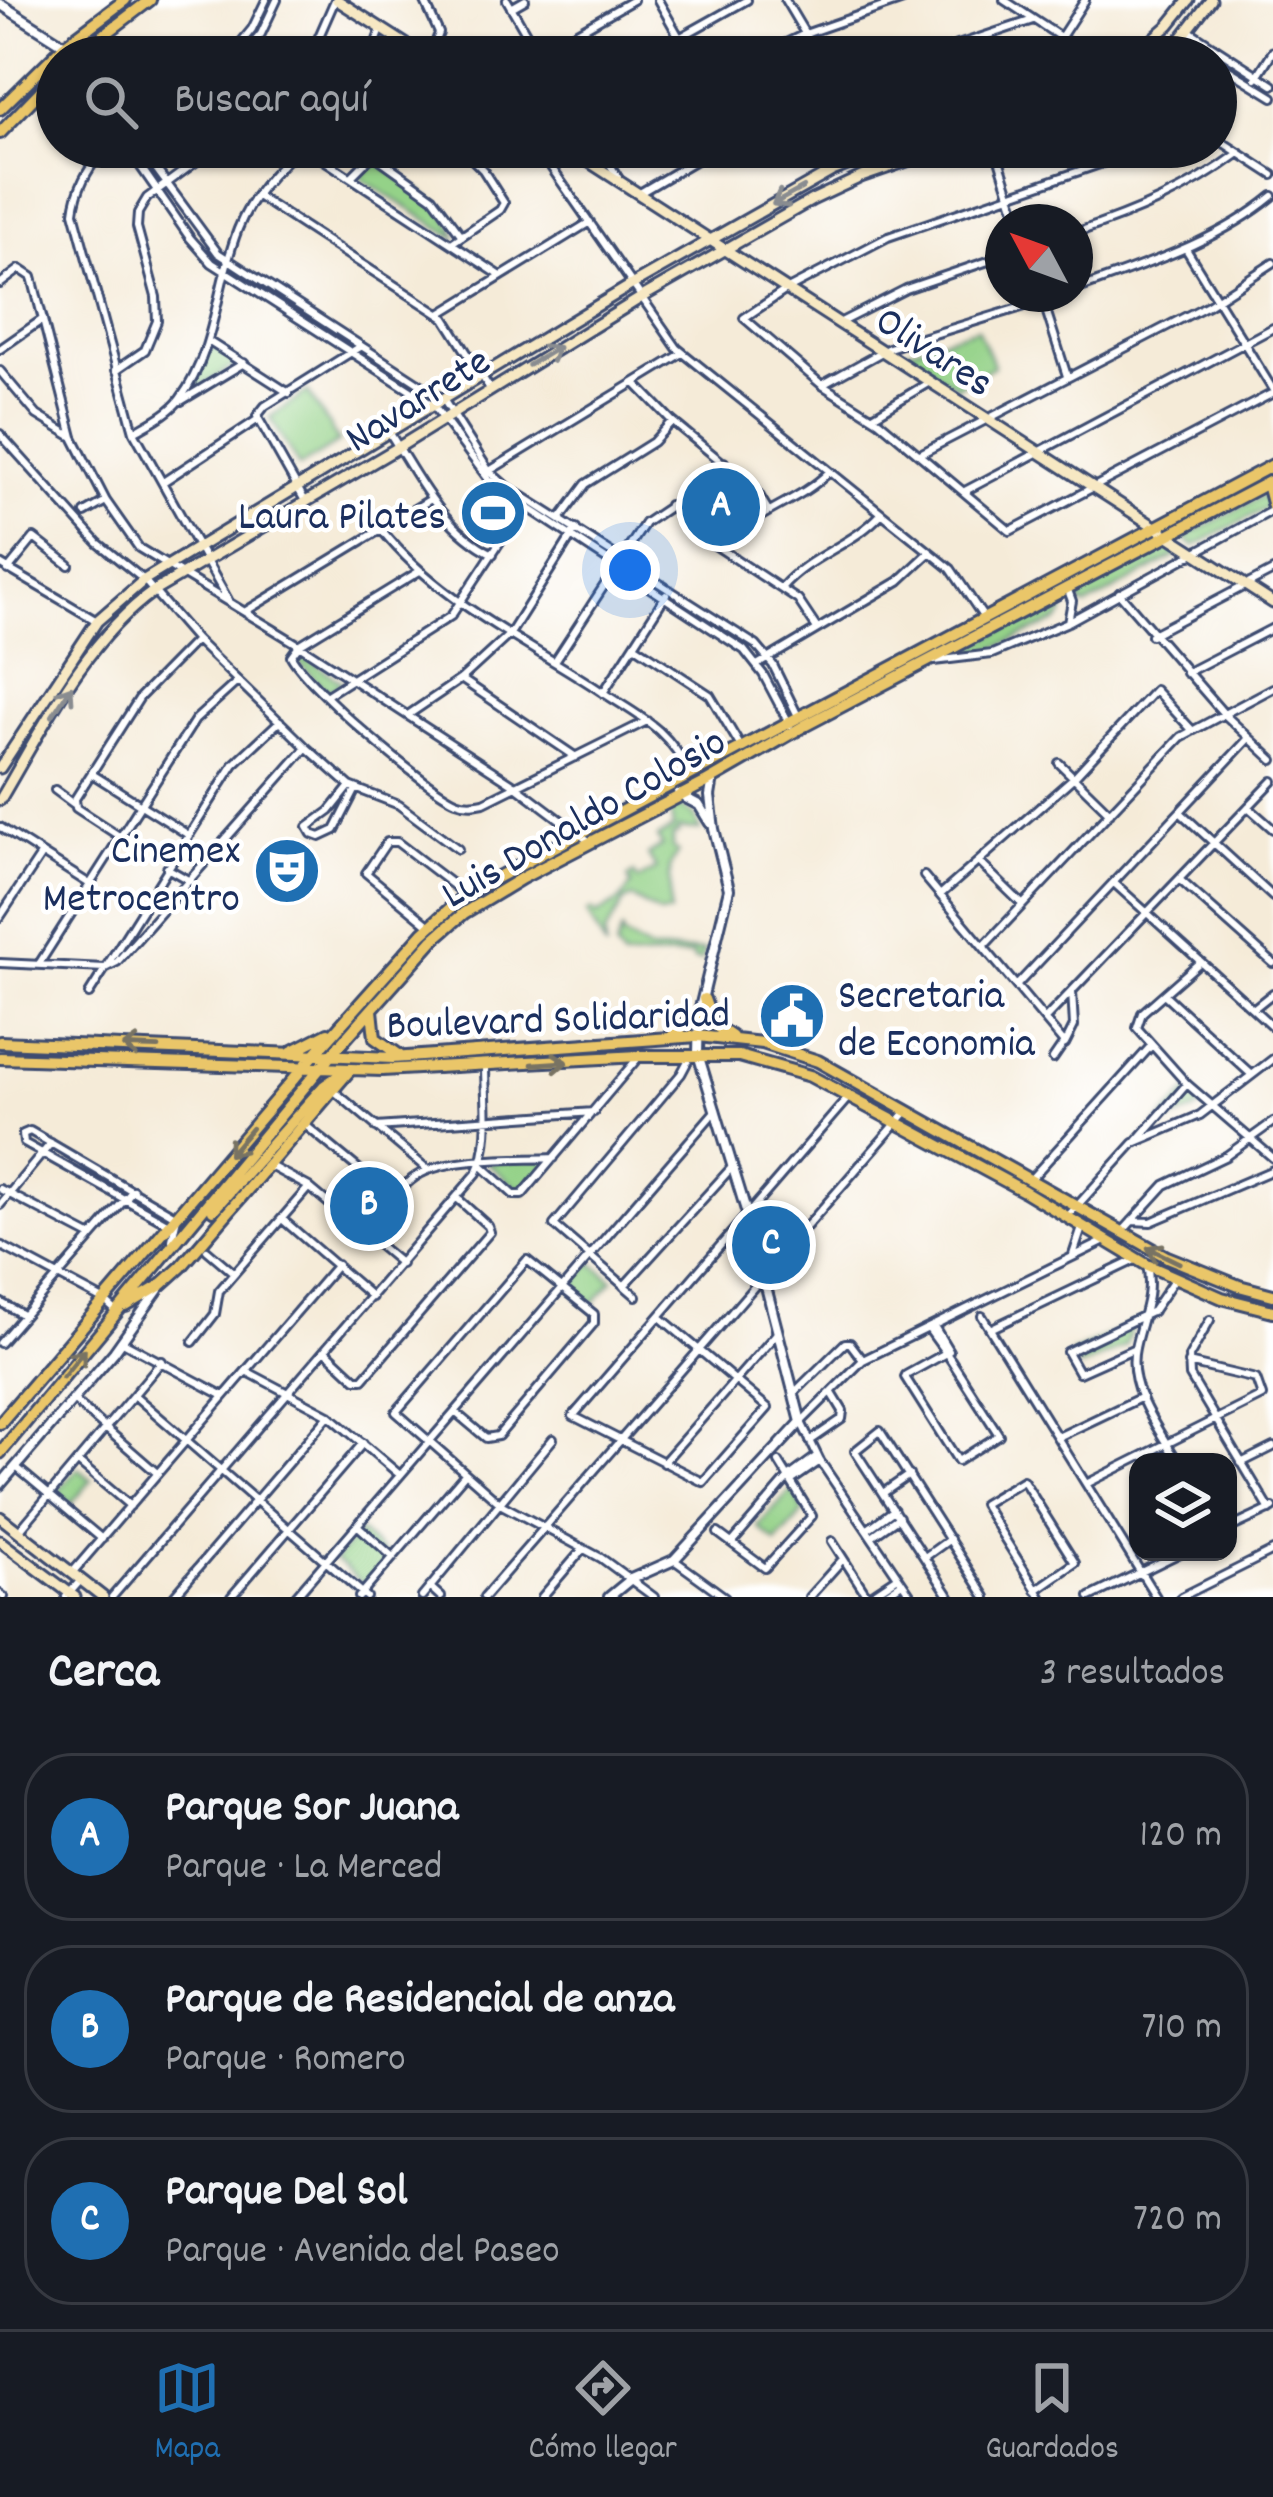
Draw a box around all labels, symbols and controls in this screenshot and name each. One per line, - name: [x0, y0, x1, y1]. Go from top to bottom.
- search box: [36, 36, 1237, 168]
- icon: search: [78, 69, 144, 135]
- text: Buscar aquí: [174, 70, 369, 134]
- one-way arrow: [771, 184, 806, 208]
- north arrow: [985, 204, 1093, 312]
- street label: Olivares: [861, 294, 1003, 416]
- street label: Navarrete: [335, 335, 504, 471]
- one-way arrow: [526, 344, 560, 368]
- pin: A: [682, 462, 760, 552]
- sports icon: Laura Pilates: [458, 478, 528, 548]
- place label: Laura Pilates: [238, 490, 446, 550]
- your location: [600, 540, 660, 600]
- one-way arrow: [49, 684, 74, 718]
- street label: Luis Donaldo Colosio: [432, 715, 739, 927]
- place label: Cinemex Metrocentro: [43, 824, 240, 932]
- theatre icon: Cinemex Metrocentro: [252, 836, 322, 906]
- place label: Secretaria de Economia: [838, 969, 1036, 1077]
- public building icon: Secretaria de Economia: [757, 981, 827, 1051]
- street label: Boulevard Solidaridad: [385, 987, 731, 1059]
- one-way arrow: [122, 1036, 161, 1059]
- one-way arrow: [530, 1051, 569, 1074]
- one-way arrow: [227, 1126, 255, 1157]
- pin: B: [330, 1161, 408, 1251]
- pin: C: [732, 1200, 810, 1290]
- one-way arrow: [1146, 1243, 1182, 1265]
- one-way arrow: [61, 1347, 87, 1379]
- map controls: [1129, 1453, 1237, 1561]
- button: layers: [1129, 1453, 1237, 1561]
- text: Cerca: [48, 1639, 159, 1711]
- text: 3 resultados: [1040, 1648, 1225, 1703]
- text: Parque Sor Juana: [165, 1778, 458, 1842]
- text: A: [79, 1810, 101, 1865]
- text: 120 m: [1139, 1810, 1222, 1865]
- text: Parque · La Merced: [165, 1842, 442, 1897]
- text: Parque de Residencial de anza: [165, 1970, 674, 2034]
- text: B: [81, 2002, 99, 2057]
- text: 710 m: [1142, 2002, 1222, 2057]
- text: Parque · Romero: [165, 2034, 406, 2089]
- text: Parque Del Sol: [165, 2162, 407, 2226]
- text: C: [80, 2194, 100, 2249]
- text: 720 m: [1133, 2194, 1222, 2249]
- text: Parque · Avenida del Paseo: [165, 2226, 560, 2281]
- tab: Mapa: [154, 2355, 220, 2474]
- tab: Cómo llegar: [529, 2355, 677, 2474]
- tab: Guardados: [985, 2355, 1119, 2474]

